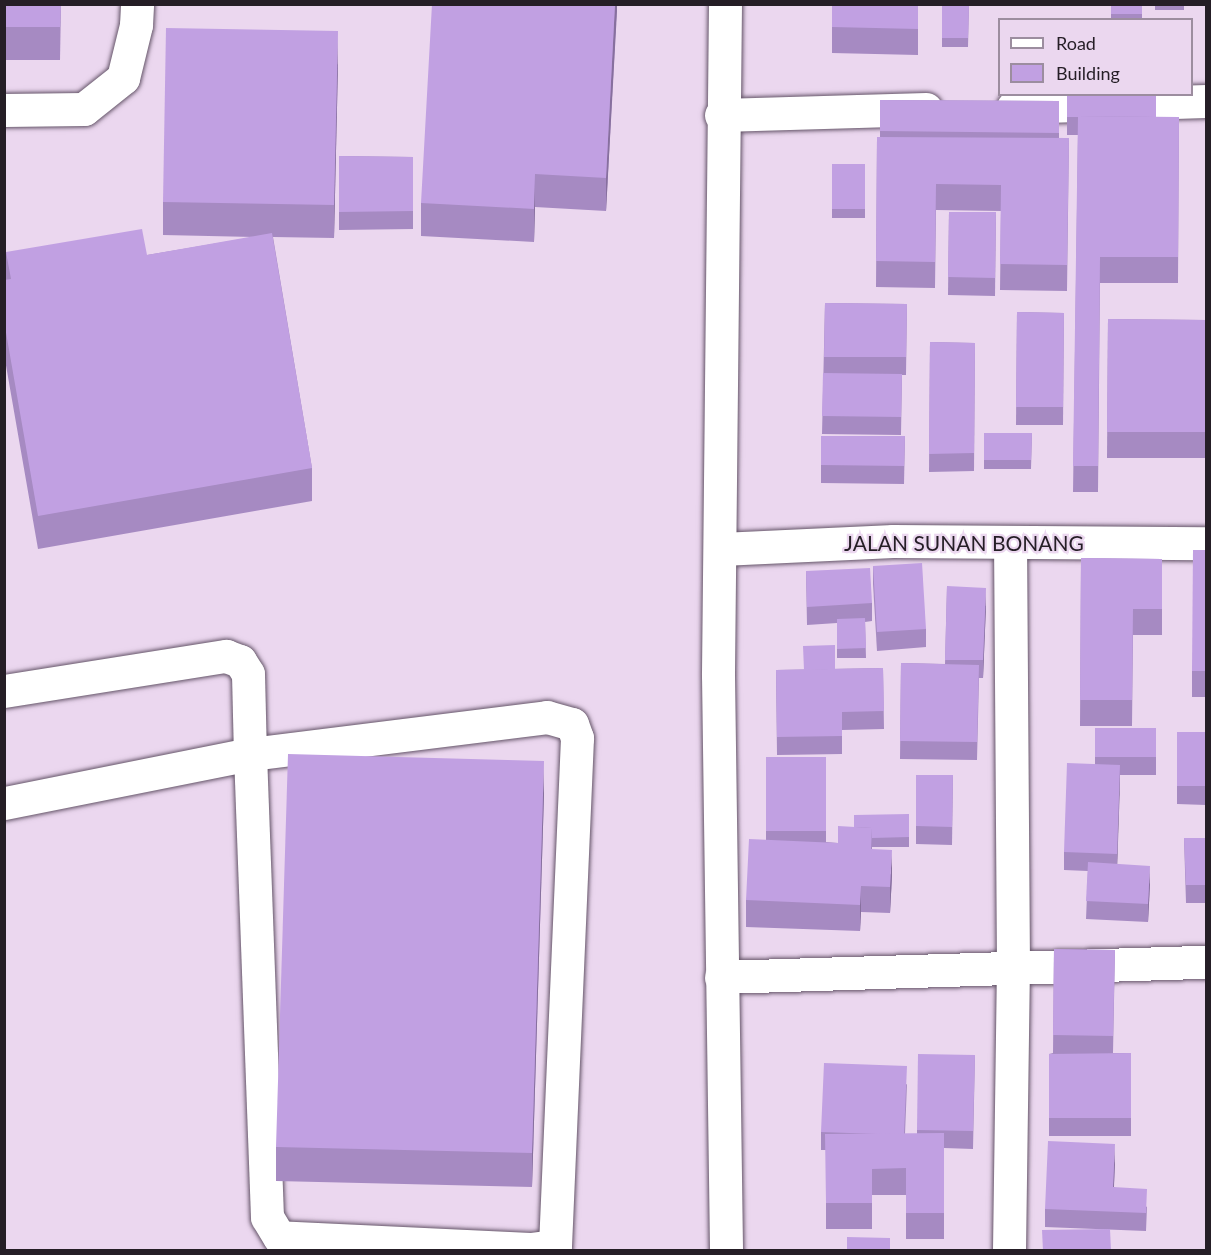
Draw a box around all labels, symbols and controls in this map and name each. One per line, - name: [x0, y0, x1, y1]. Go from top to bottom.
- legend: [998, 18, 1193, 96]
- text: Road: [1056, 32, 1096, 54]
- text: Building: [1056, 62, 1120, 84]
- street label: JALAN SUNAN BONANG: [844, 530, 1084, 556]

